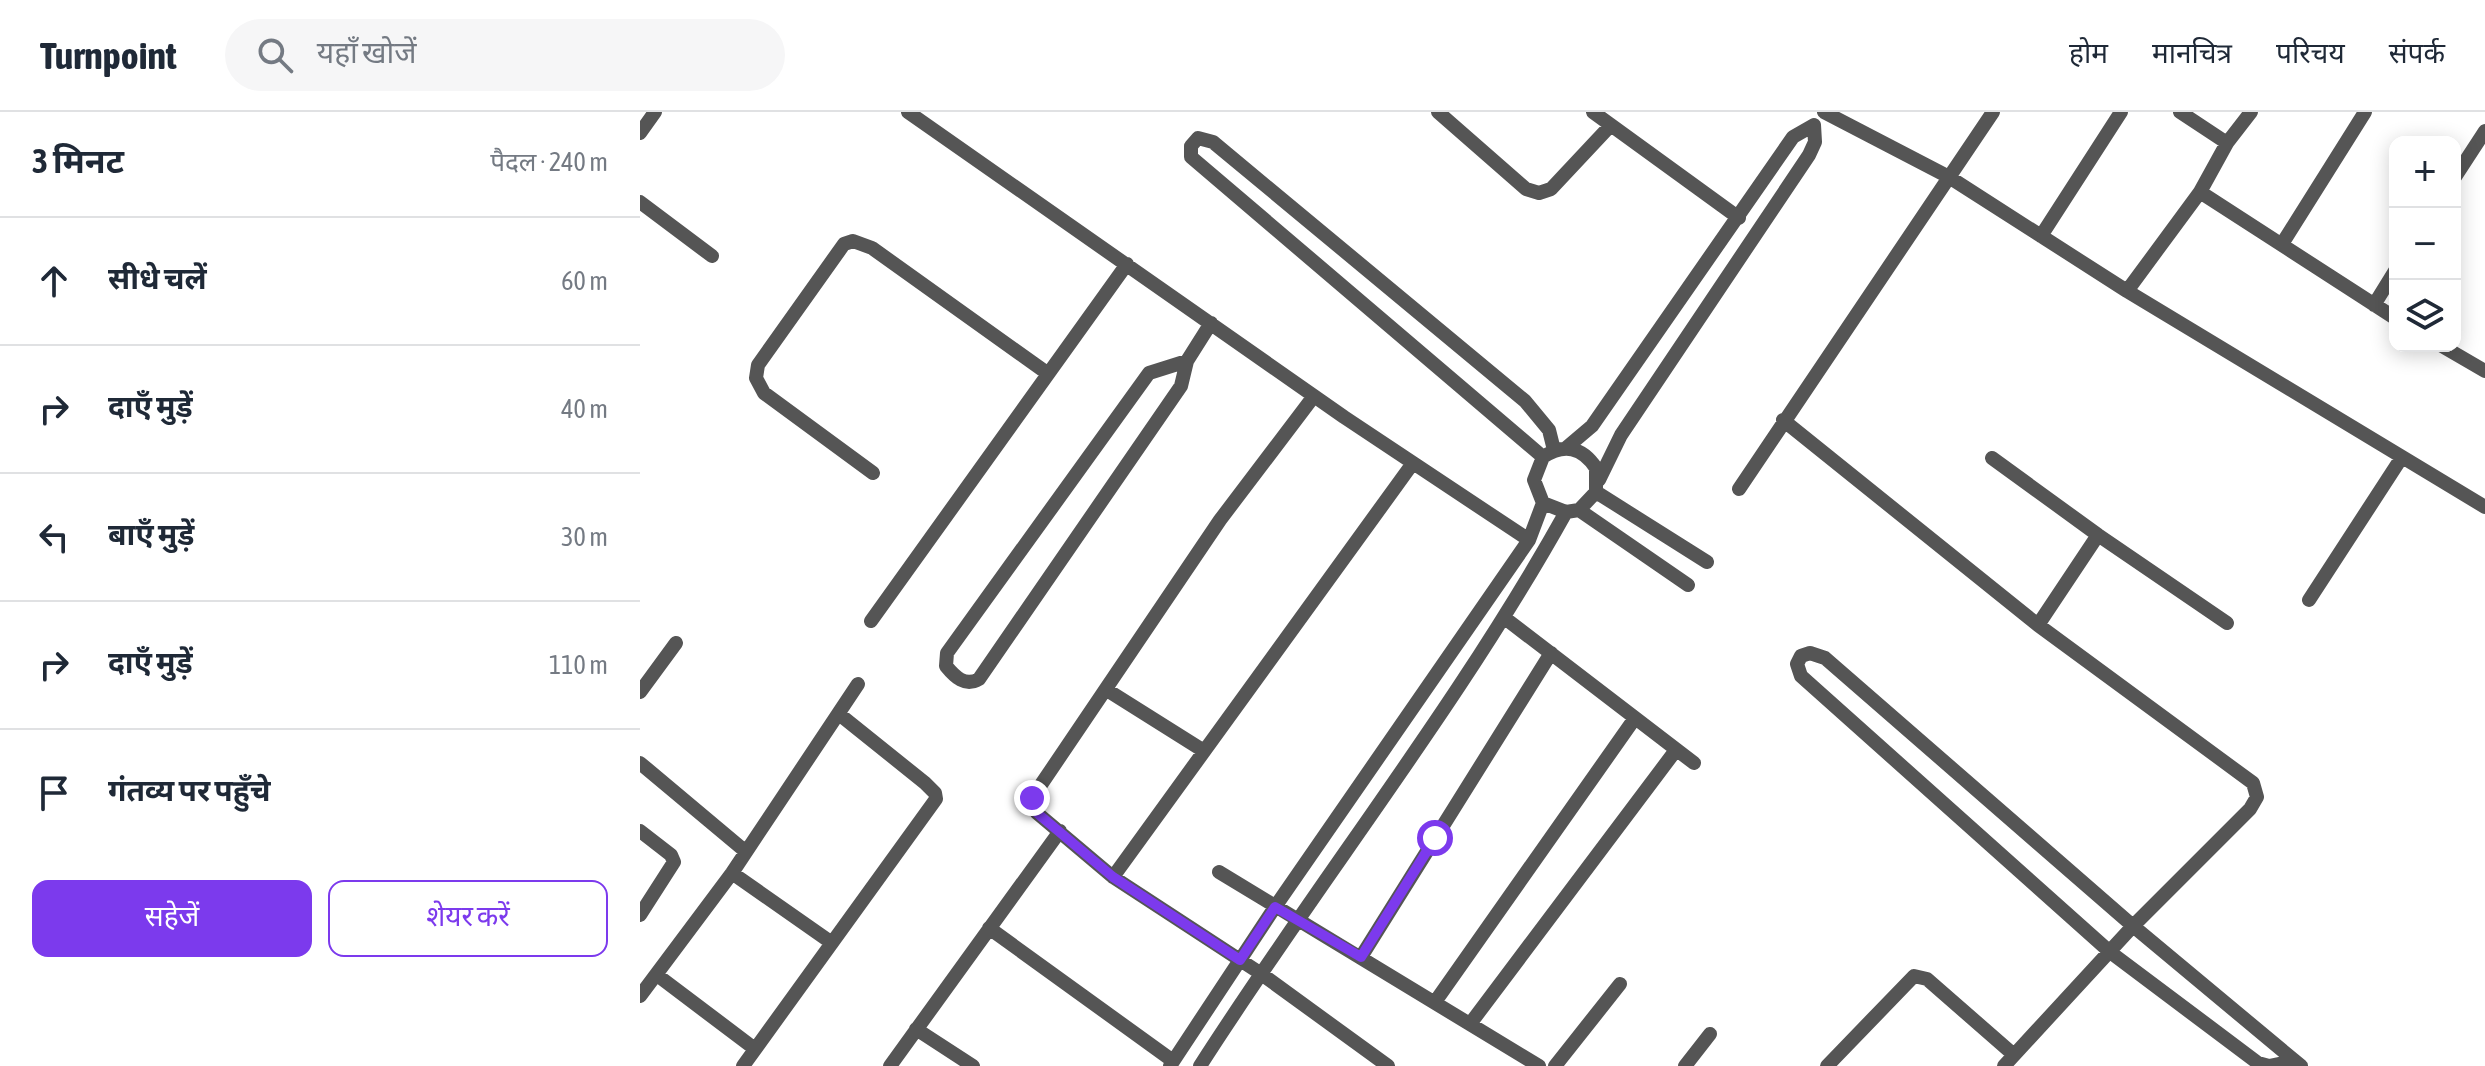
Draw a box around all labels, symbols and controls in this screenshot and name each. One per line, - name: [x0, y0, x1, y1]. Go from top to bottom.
- search box: [225, 19, 785, 91]
- icon: search: [253, 33, 297, 77]
- text: Turnpoint: [40, 34, 177, 77]
- text: यहाँ खोजें: [317, 35, 417, 69]
- text: होम: [2069, 37, 2108, 69]
- text: मानचित्र: [2152, 37, 2232, 69]
- text: परिचय: [2276, 37, 2345, 69]
- text: संपर्क: [2389, 37, 2445, 69]
- map controls: [2389, 136, 2461, 352]
- button: +: [2389, 136, 2461, 208]
- text: 3 मिनट: [32, 141, 124, 180]
- text: पैदल · 240 m: [490, 147, 608, 177]
- button: −: [2389, 208, 2461, 280]
- icon: ahead: [32, 259, 76, 303]
- text: सीधे चलें: [108, 261, 207, 295]
- text: 60 m: [561, 266, 608, 296]
- button: layers: [2389, 280, 2461, 352]
- icon: right: [32, 387, 76, 431]
- text: दाएँ मुड़ें: [108, 389, 193, 423]
- text: 40 m: [561, 394, 608, 424]
- icon: left: [32, 515, 76, 559]
- text: बाएँ मुड़ें: [108, 517, 194, 551]
- text: 30 m: [561, 522, 608, 552]
- icon: right: [32, 643, 76, 687]
- text: दाएँ मुड़ें: [108, 645, 193, 679]
- text: 110 m: [549, 650, 608, 680]
- icon: arrive: [32, 771, 76, 815]
- text: गंतव्य पर पहुँचे: [108, 773, 270, 807]
- route end: [1014, 780, 1050, 816]
- route start: [1417, 820, 1453, 856]
- button: सहेजें: [32, 880, 312, 957]
- button: शेयर करें: [328, 880, 608, 957]

